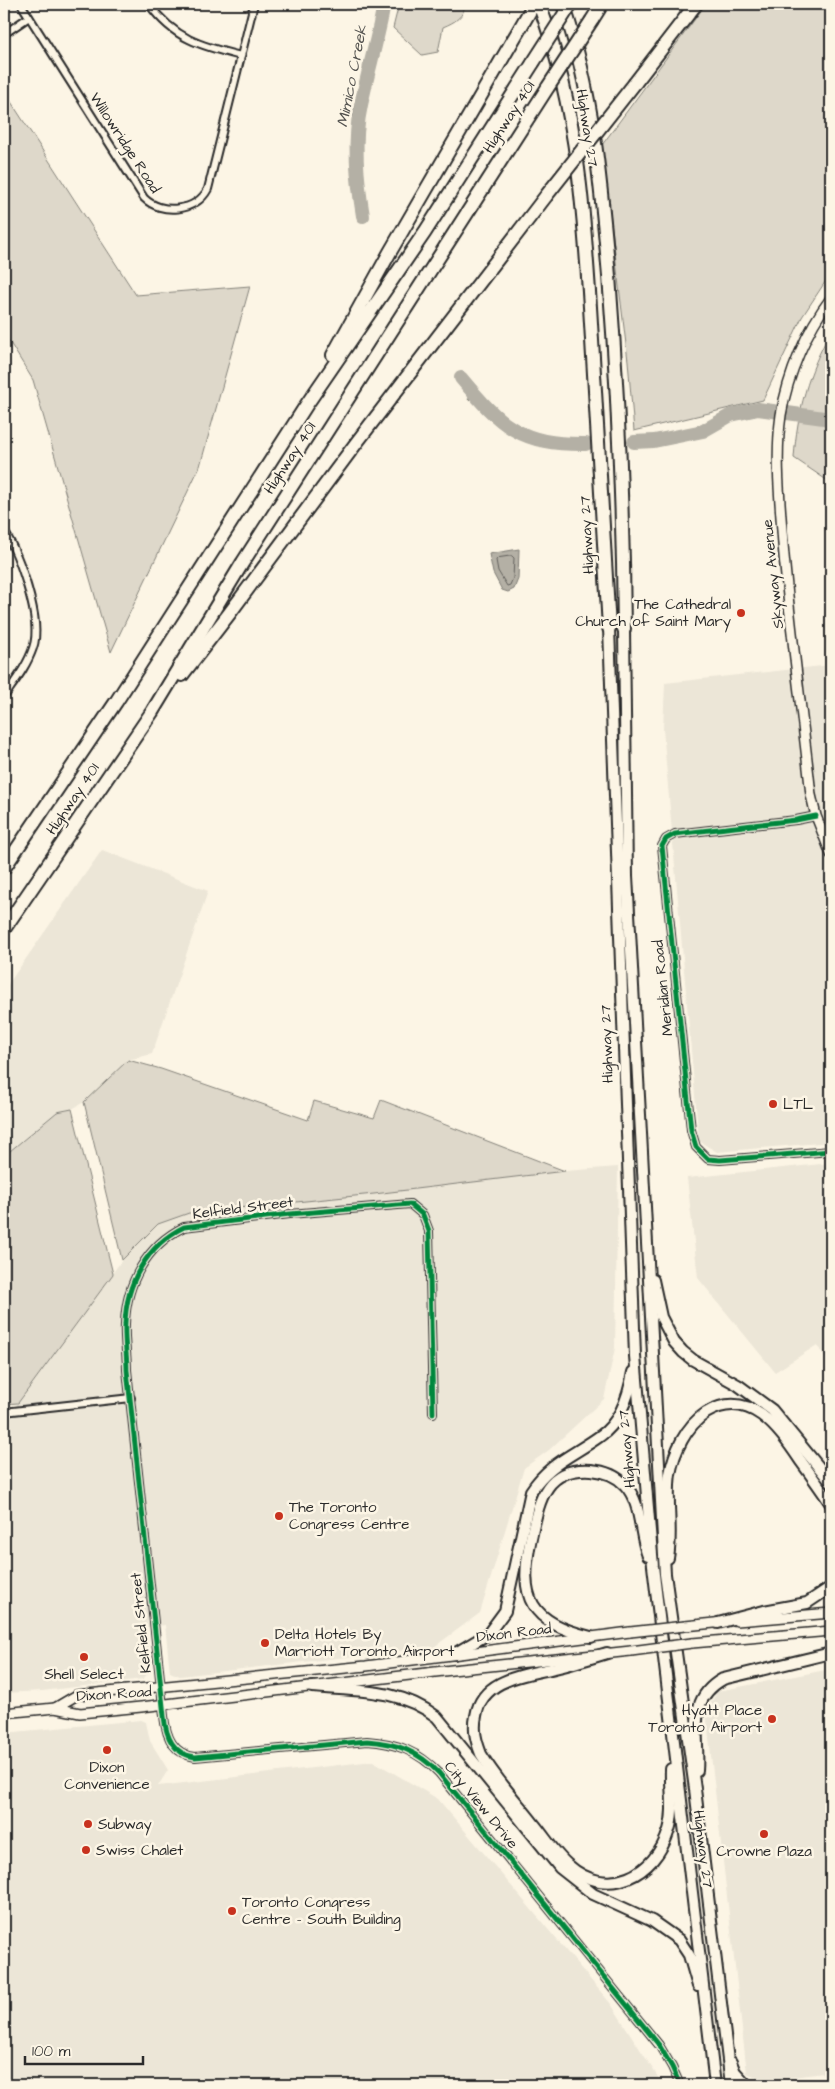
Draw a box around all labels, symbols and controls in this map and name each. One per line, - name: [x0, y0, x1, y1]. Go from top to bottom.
- water label: Mimico Creek: [331, 22, 373, 129]
- street label: Highway 401: [478, 77, 541, 158]
- street label: Highway 27: [570, 88, 603, 168]
- street label: Willowridge Road: [84, 89, 166, 198]
- street label: Highway 401: [259, 418, 322, 499]
- street label: Highway 27: [574, 495, 601, 575]
- street label: Skyway Avenue: [757, 518, 790, 630]
- place label: The Cathedral Church of Saint Mary: [575, 594, 731, 633]
- marker: The Cathedral Church of Saint Mary: [735, 607, 747, 619]
- street label: Highway 401: [41, 759, 106, 839]
- street label: Meridian Road: [647, 939, 678, 1037]
- street label: Highway 27: [595, 1004, 620, 1084]
- place label: LTL: [783, 1094, 814, 1115]
- marker: LTL: [767, 1098, 779, 1110]
- street label: Kelfield Street: [192, 1191, 294, 1225]
- street label: Highway 27: [613, 1409, 642, 1489]
- place label: The Toronto Congress Centre: [289, 1497, 409, 1536]
- marker: The Toronto Congress Centre: [273, 1510, 285, 1522]
- street label: Kelfield Street: [125, 1572, 157, 1674]
- street label: Dixon Road: [475, 1618, 553, 1648]
- place label: Delta Hotels By Marriott Toronto Airport: [275, 1624, 454, 1662]
- marker: Delta Hotels By Marriott Toronto Airport: [259, 1637, 271, 1649]
- marker: Shell Select: [78, 1651, 90, 1663]
- place label: Shell Select: [44, 1664, 124, 1685]
- street label: Dixon Road: [76, 1681, 153, 1707]
- place label: Hyatt Place Toronto Airport: [648, 1700, 762, 1738]
- marker: Hyatt Place Toronto Airport: [766, 1713, 778, 1725]
- marker: Dixon Convenience: [101, 1744, 113, 1756]
- place label: Dixon Convenience: [64, 1757, 150, 1795]
- street label: City View Drive: [438, 1757, 523, 1854]
- street label: Highway 27: [687, 1809, 718, 1889]
- place label: Subway: [98, 1814, 152, 1836]
- marker: Subway: [82, 1818, 94, 1830]
- marker: Crowne Plaza: [758, 1828, 770, 1840]
- place label: Swiss Chalet: [96, 1840, 183, 1861]
- place label: Crowne Plaza: [716, 1841, 812, 1862]
- marker: Swiss Chalet: [80, 1844, 92, 1856]
- place label: Toronto Congress Centre - South Building: [242, 1892, 401, 1931]
- marker: Toronto Congress Centre - South Building: [226, 1905, 238, 1917]
- scale bar: [25, 2034, 142, 2066]
- text: 100 m: [32, 2041, 71, 2062]

